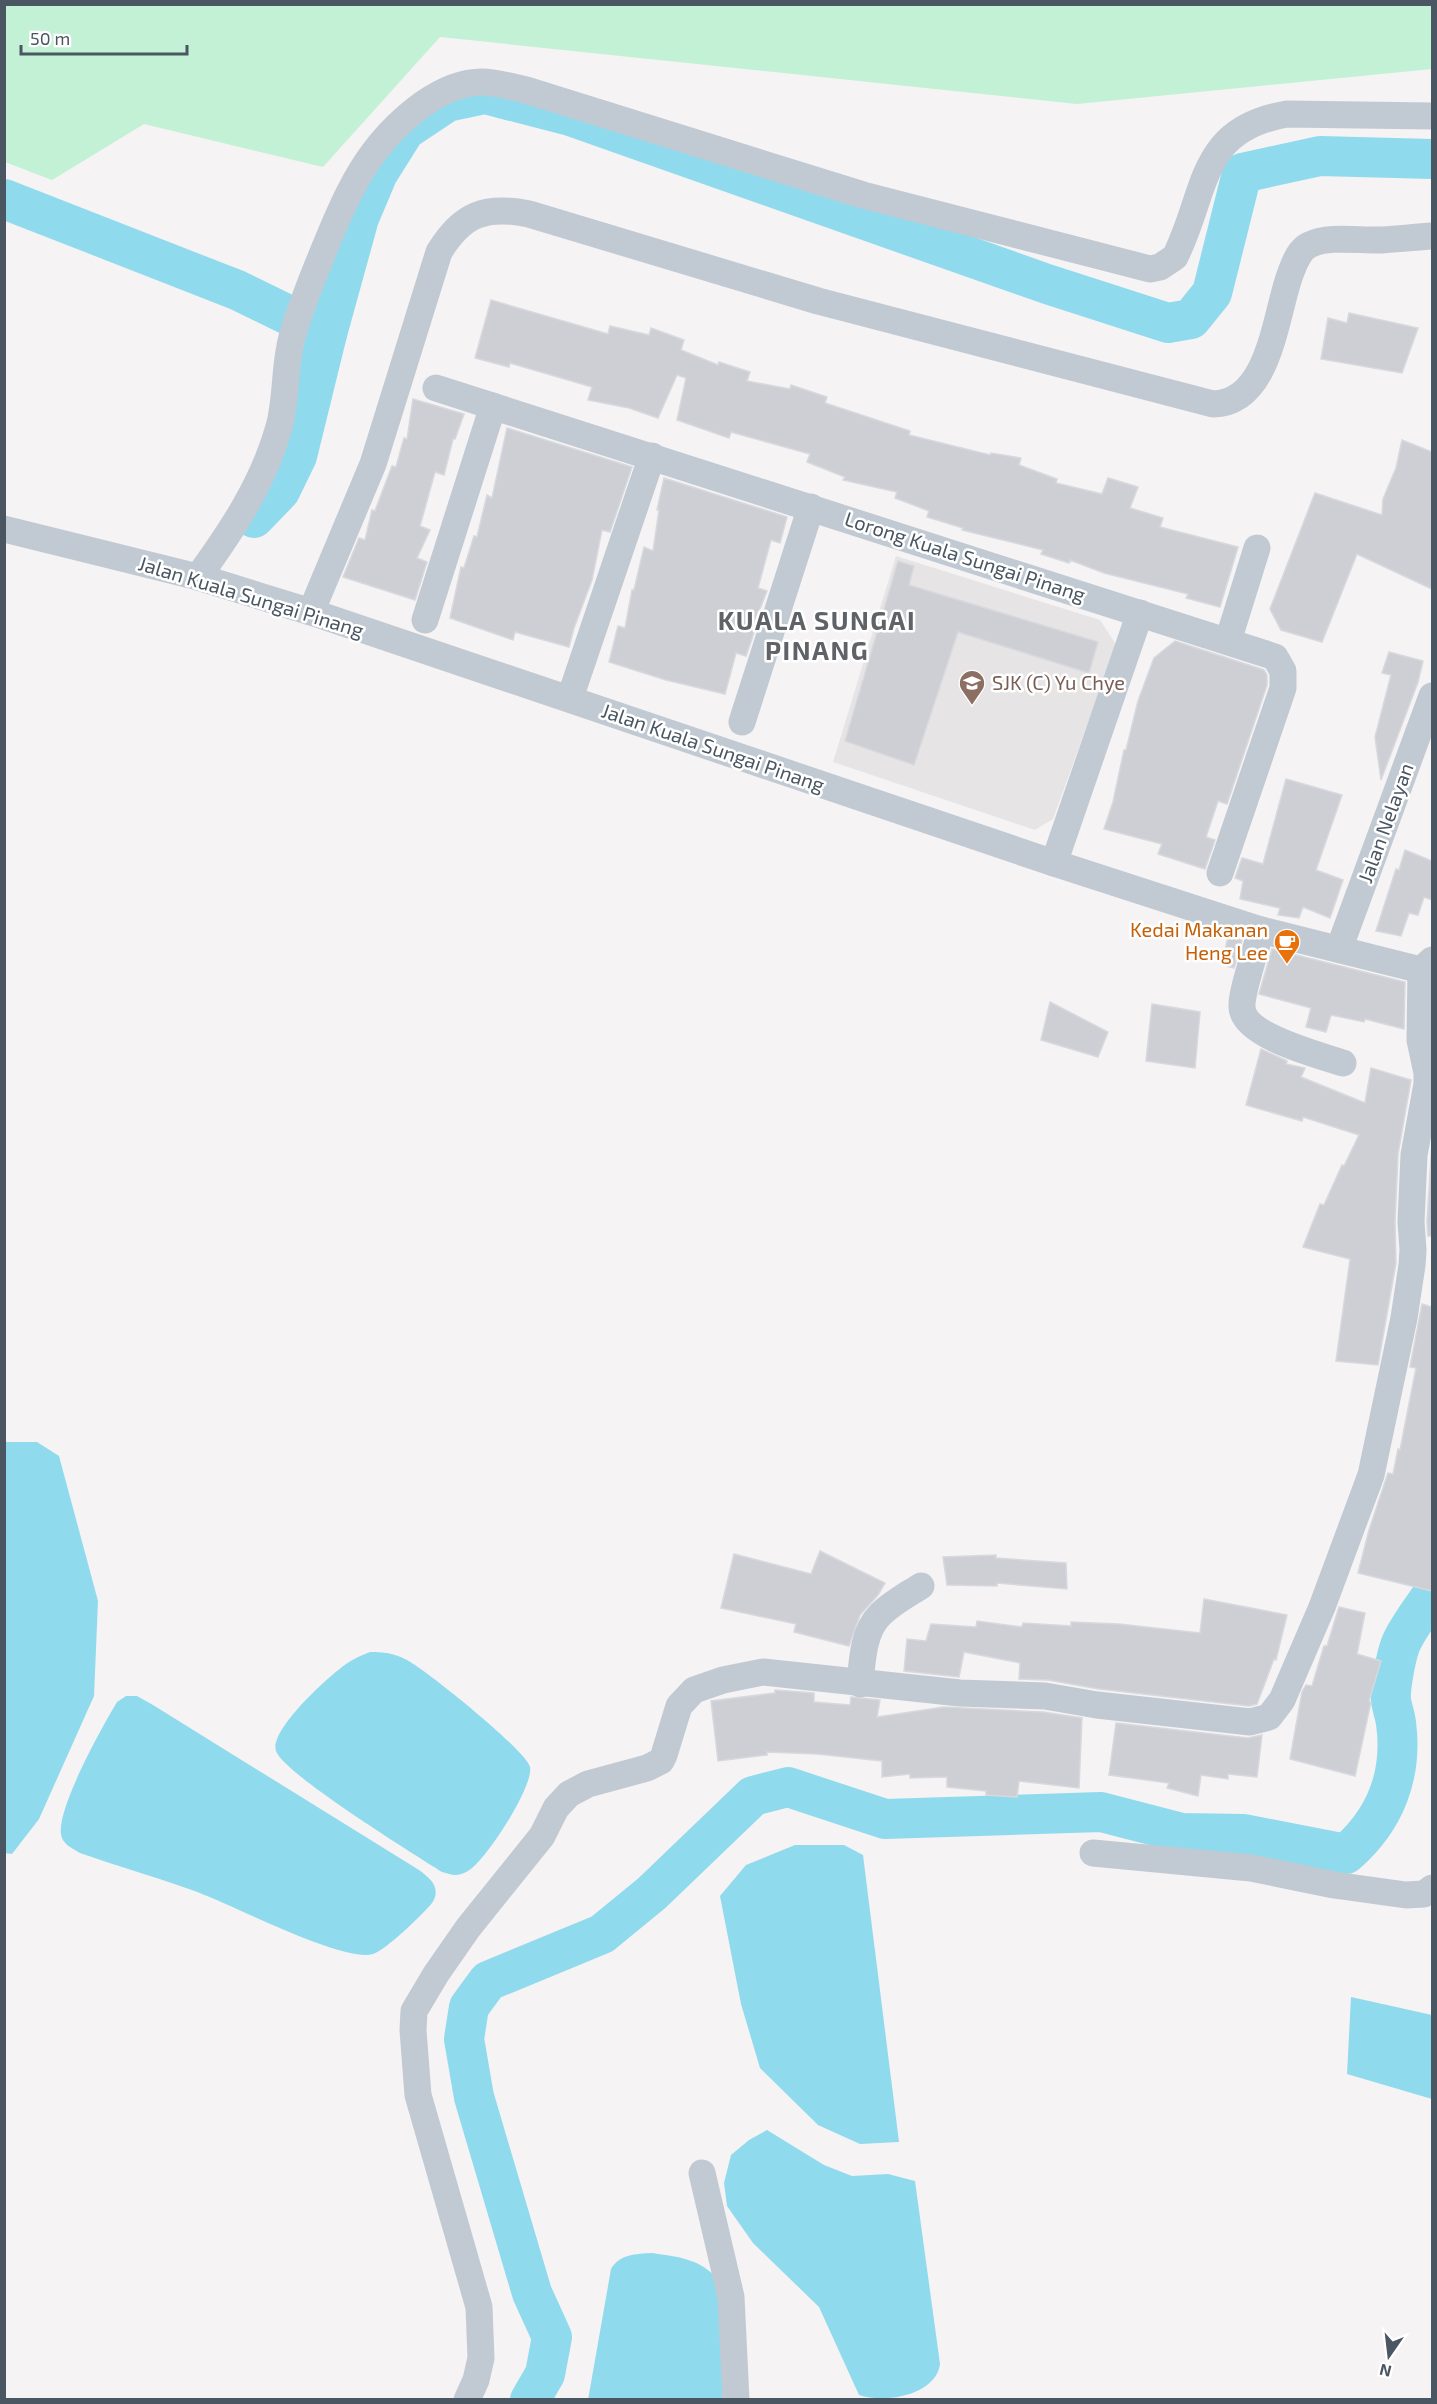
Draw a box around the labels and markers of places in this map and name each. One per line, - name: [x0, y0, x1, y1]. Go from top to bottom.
- school or university icon: SJK (C) Yu Chye: [957, 668, 987, 706]
- place label: SJK (C) Yu Chye: [992, 670, 1125, 694]
- place label: Kedai Makanan Heng Lee: [1130, 917, 1268, 964]
- cafe icon: Kedai Makanan Heng Lee: [1272, 927, 1302, 965]

